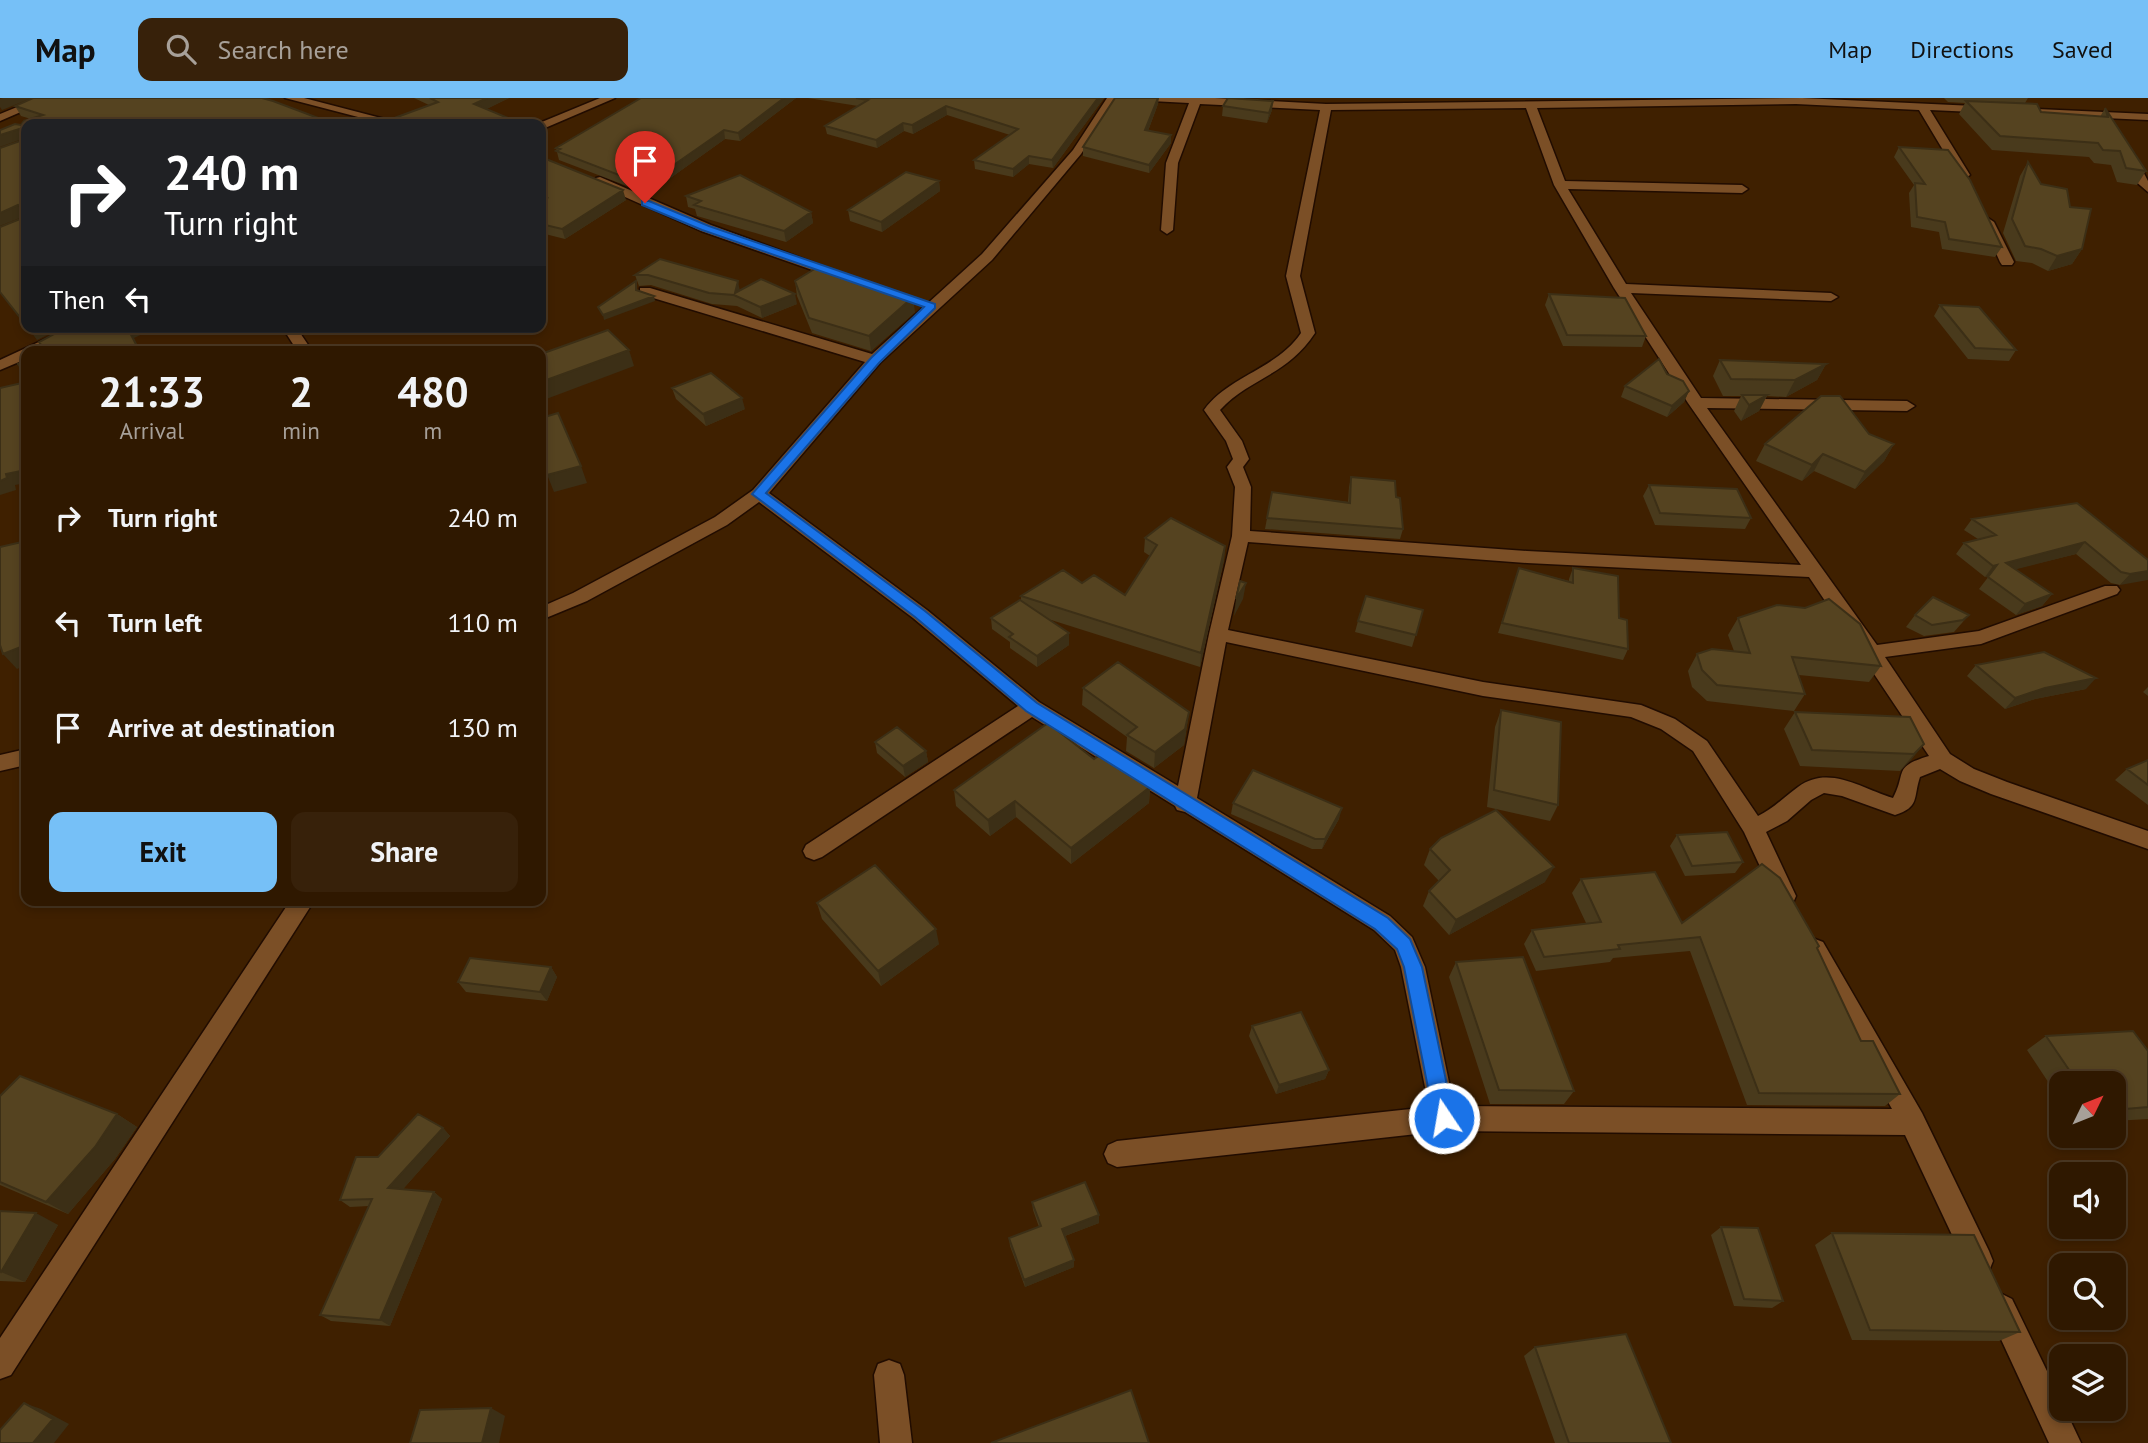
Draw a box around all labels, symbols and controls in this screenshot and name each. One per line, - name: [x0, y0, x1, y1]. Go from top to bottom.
- search box: [138, 18, 628, 81]
- text: Map: [35, 28, 96, 71]
- icon: search: [162, 30, 200, 68]
- text: Search here: [218, 33, 349, 66]
- text: Map: [1828, 34, 1872, 65]
- text: Directions: [1910, 34, 2014, 65]
- text: Saved: [2052, 34, 2113, 65]
- pin: [615, 131, 675, 203]
- text: 240 m: [164, 140, 299, 204]
- icon: arrive: [626, 142, 664, 180]
- icon: right: [49, 147, 140, 238]
- text: Turn right: [164, 202, 298, 244]
- icon: left: [119, 280, 157, 318]
- text: Then: [49, 283, 105, 316]
- text: 21:33: [98, 364, 205, 419]
- text: 2: [289, 364, 313, 419]
- text: 480: [397, 364, 469, 419]
- text: Arrival: [119, 416, 184, 445]
- text: min: [282, 416, 320, 445]
- text: m: [424, 416, 442, 445]
- icon: right: [49, 499, 87, 537]
- text: Turn right: [108, 501, 217, 534]
- text: 240 m: [447, 501, 518, 534]
- icon: left: [49, 604, 87, 642]
- text: Turn left: [108, 606, 202, 639]
- text: 110 m: [447, 606, 518, 639]
- icon: arrive: [49, 709, 87, 747]
- text: Arrive at destination: [108, 711, 335, 744]
- text: 130 m: [447, 711, 518, 744]
- button: Exit: [49, 812, 277, 892]
- button: Share: [291, 812, 518, 892]
- north arrow: [2049, 1071, 2126, 1148]
- map controls: [2049, 1071, 2126, 1421]
- position arrow: [1407, 1081, 1481, 1155]
- button: sound: [2049, 1162, 2126, 1239]
- button: search: [2049, 1253, 2126, 1330]
- button: layers: [2049, 1344, 2126, 1421]

